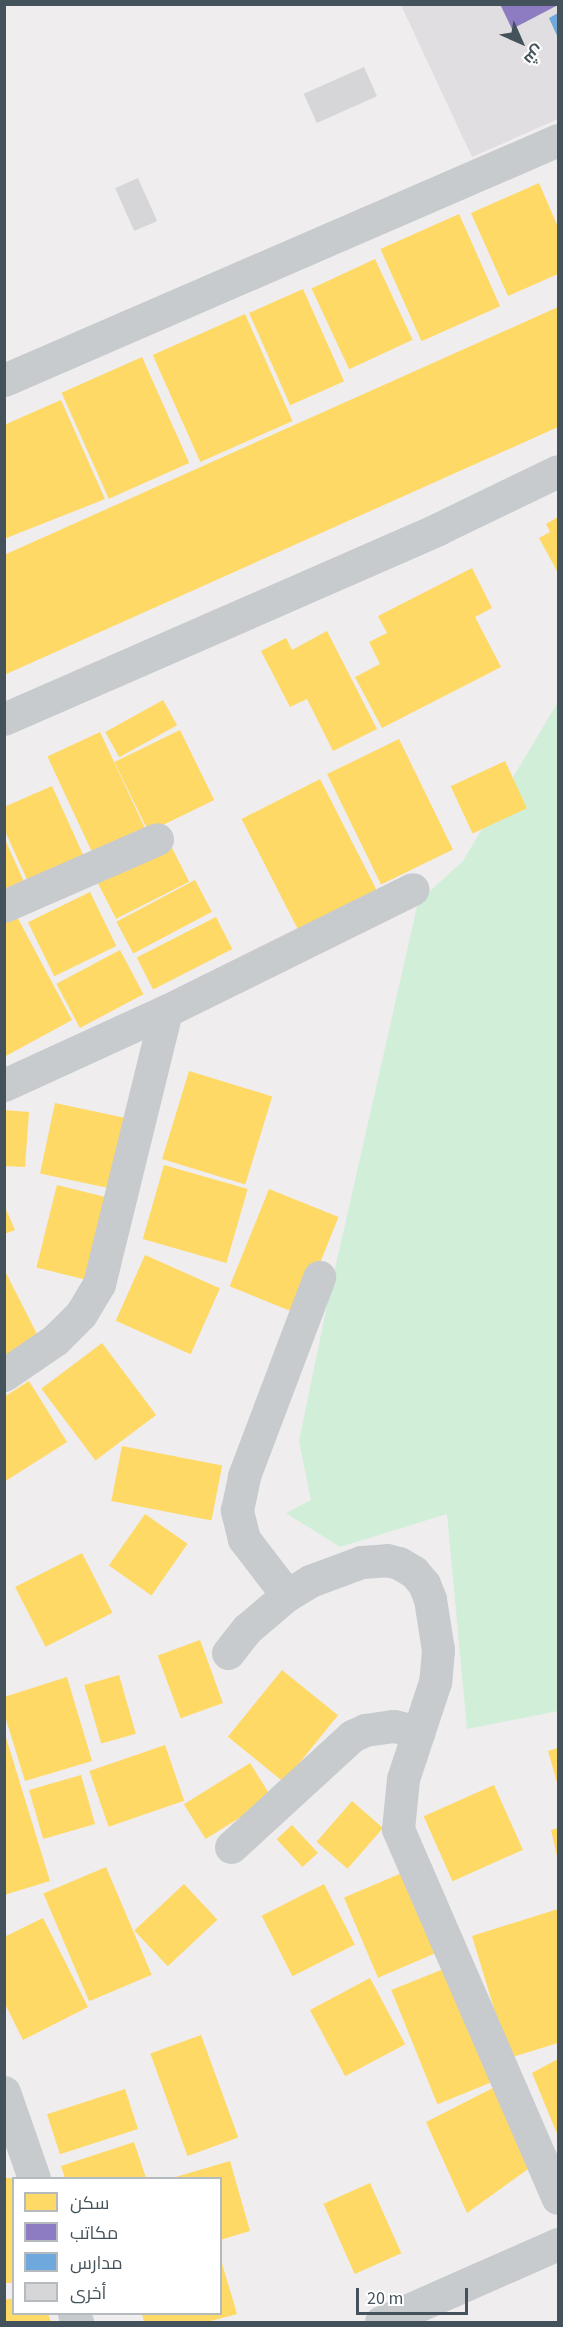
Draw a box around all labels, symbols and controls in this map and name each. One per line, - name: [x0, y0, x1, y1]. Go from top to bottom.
- north arrow: [491, 12, 551, 72]
- text: ش: [519, 40, 549, 70]
- legend: [12, 2177, 222, 2315]
- text: سكن: [70, 2191, 109, 2216]
- text: مكاتب: [70, 2221, 118, 2246]
- text: مدارس: [70, 2251, 123, 2276]
- scale bar: [359, 2276, 472, 2314]
- text: أخرى: [70, 2281, 106, 2306]
- text: 20 m: [367, 2286, 403, 2311]

